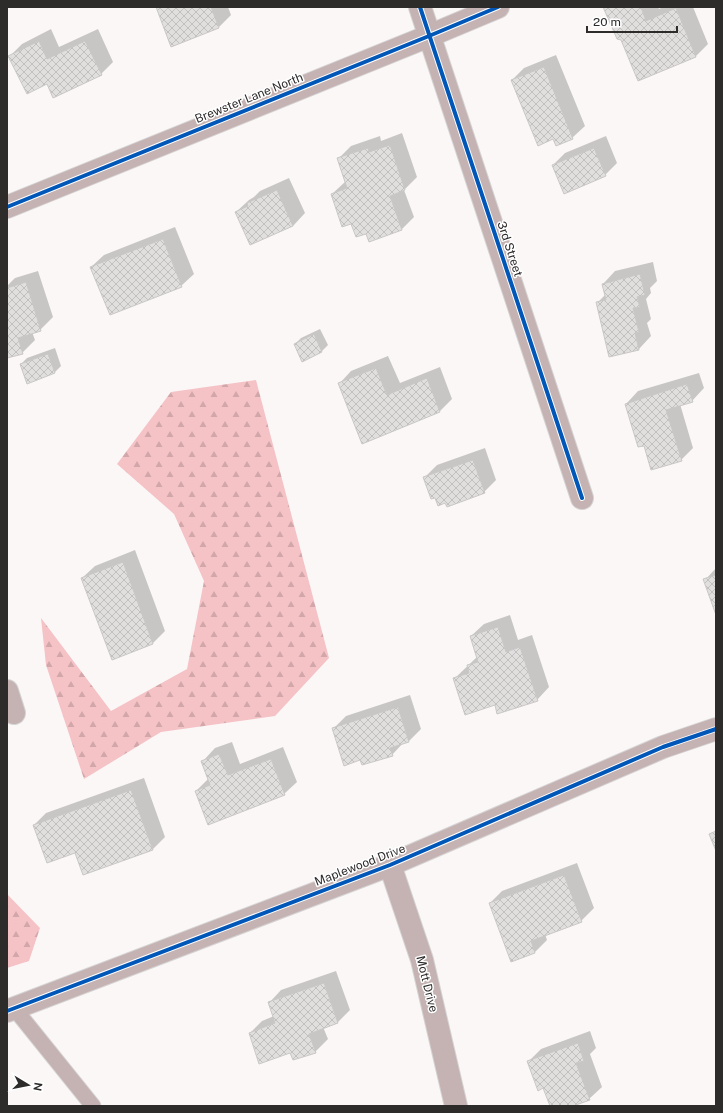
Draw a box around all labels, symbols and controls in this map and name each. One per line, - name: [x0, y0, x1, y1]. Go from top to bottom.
- scale bar: [587, 8, 677, 34]
- text: 20 m: [593, 15, 621, 29]
- street label: Brewster Lane North: [193, 70, 305, 126]
- street label: 3rd Street: [494, 220, 526, 279]
- street label: Maplewood Drive: [313, 841, 408, 889]
- street label: Mott Drive: [413, 954, 441, 1014]
- north arrow: [8, 1065, 48, 1105]
- text: N: [31, 1081, 45, 1092]

